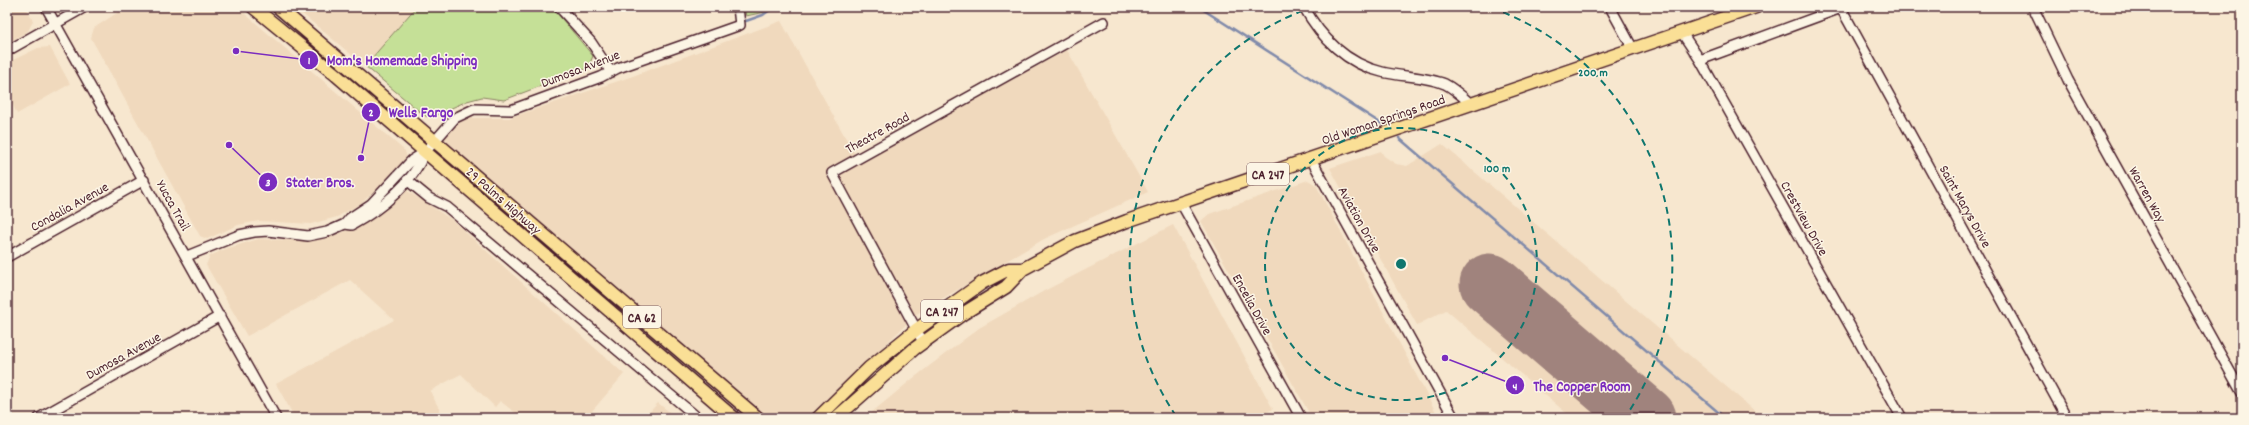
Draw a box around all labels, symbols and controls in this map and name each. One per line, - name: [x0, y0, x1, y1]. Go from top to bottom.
- callout: Mom's Homemade Shipping: [299, 46, 486, 73]
- street label: Dumosa Avenue: [538, 46, 623, 94]
- text: Mom's Homemade Shipping: [327, 51, 478, 73]
- text: 1: [308, 53, 311, 70]
- text: 200 m: [1578, 65, 1608, 82]
- street label: Old Woman Springs Road: [1319, 90, 1448, 151]
- callout: Wells Fargo: [361, 98, 462, 125]
- text: Wells Fargo: [389, 103, 454, 125]
- text: 2: [368, 105, 374, 122]
- street label: Theatre Road: [842, 108, 914, 160]
- text: 100 m: [1484, 161, 1510, 178]
- street label: Saint Marys Drive: [1933, 162, 1995, 252]
- street label: 29 Palms Highway: [461, 163, 545, 240]
- road number: CA 247: [1247, 163, 1289, 185]
- street label: Warren Way: [2123, 163, 2170, 227]
- callout: Stater Bros.: [258, 169, 362, 196]
- text: Stater Bros.: [286, 173, 355, 195]
- text: 3: [265, 175, 271, 192]
- street label: Yucca Trail: [150, 177, 195, 236]
- street label: Condalia Avenue: [27, 178, 113, 238]
- street label: Crestview Drive: [1774, 178, 1832, 260]
- street label: Aviation Drive: [1332, 183, 1385, 257]
- centre of rings: [1394, 257, 1408, 271]
- street label: Encelia Drive: [1226, 271, 1276, 339]
- road number: CA 247: [921, 300, 963, 322]
- road number: CA 62: [623, 306, 661, 328]
- street label: Dumosa Avenue: [83, 328, 165, 386]
- callout: The Copper Room: [1505, 372, 1639, 399]
- text: The Copper Room: [1533, 377, 1631, 399]
- text: 4: [1513, 379, 1518, 396]

